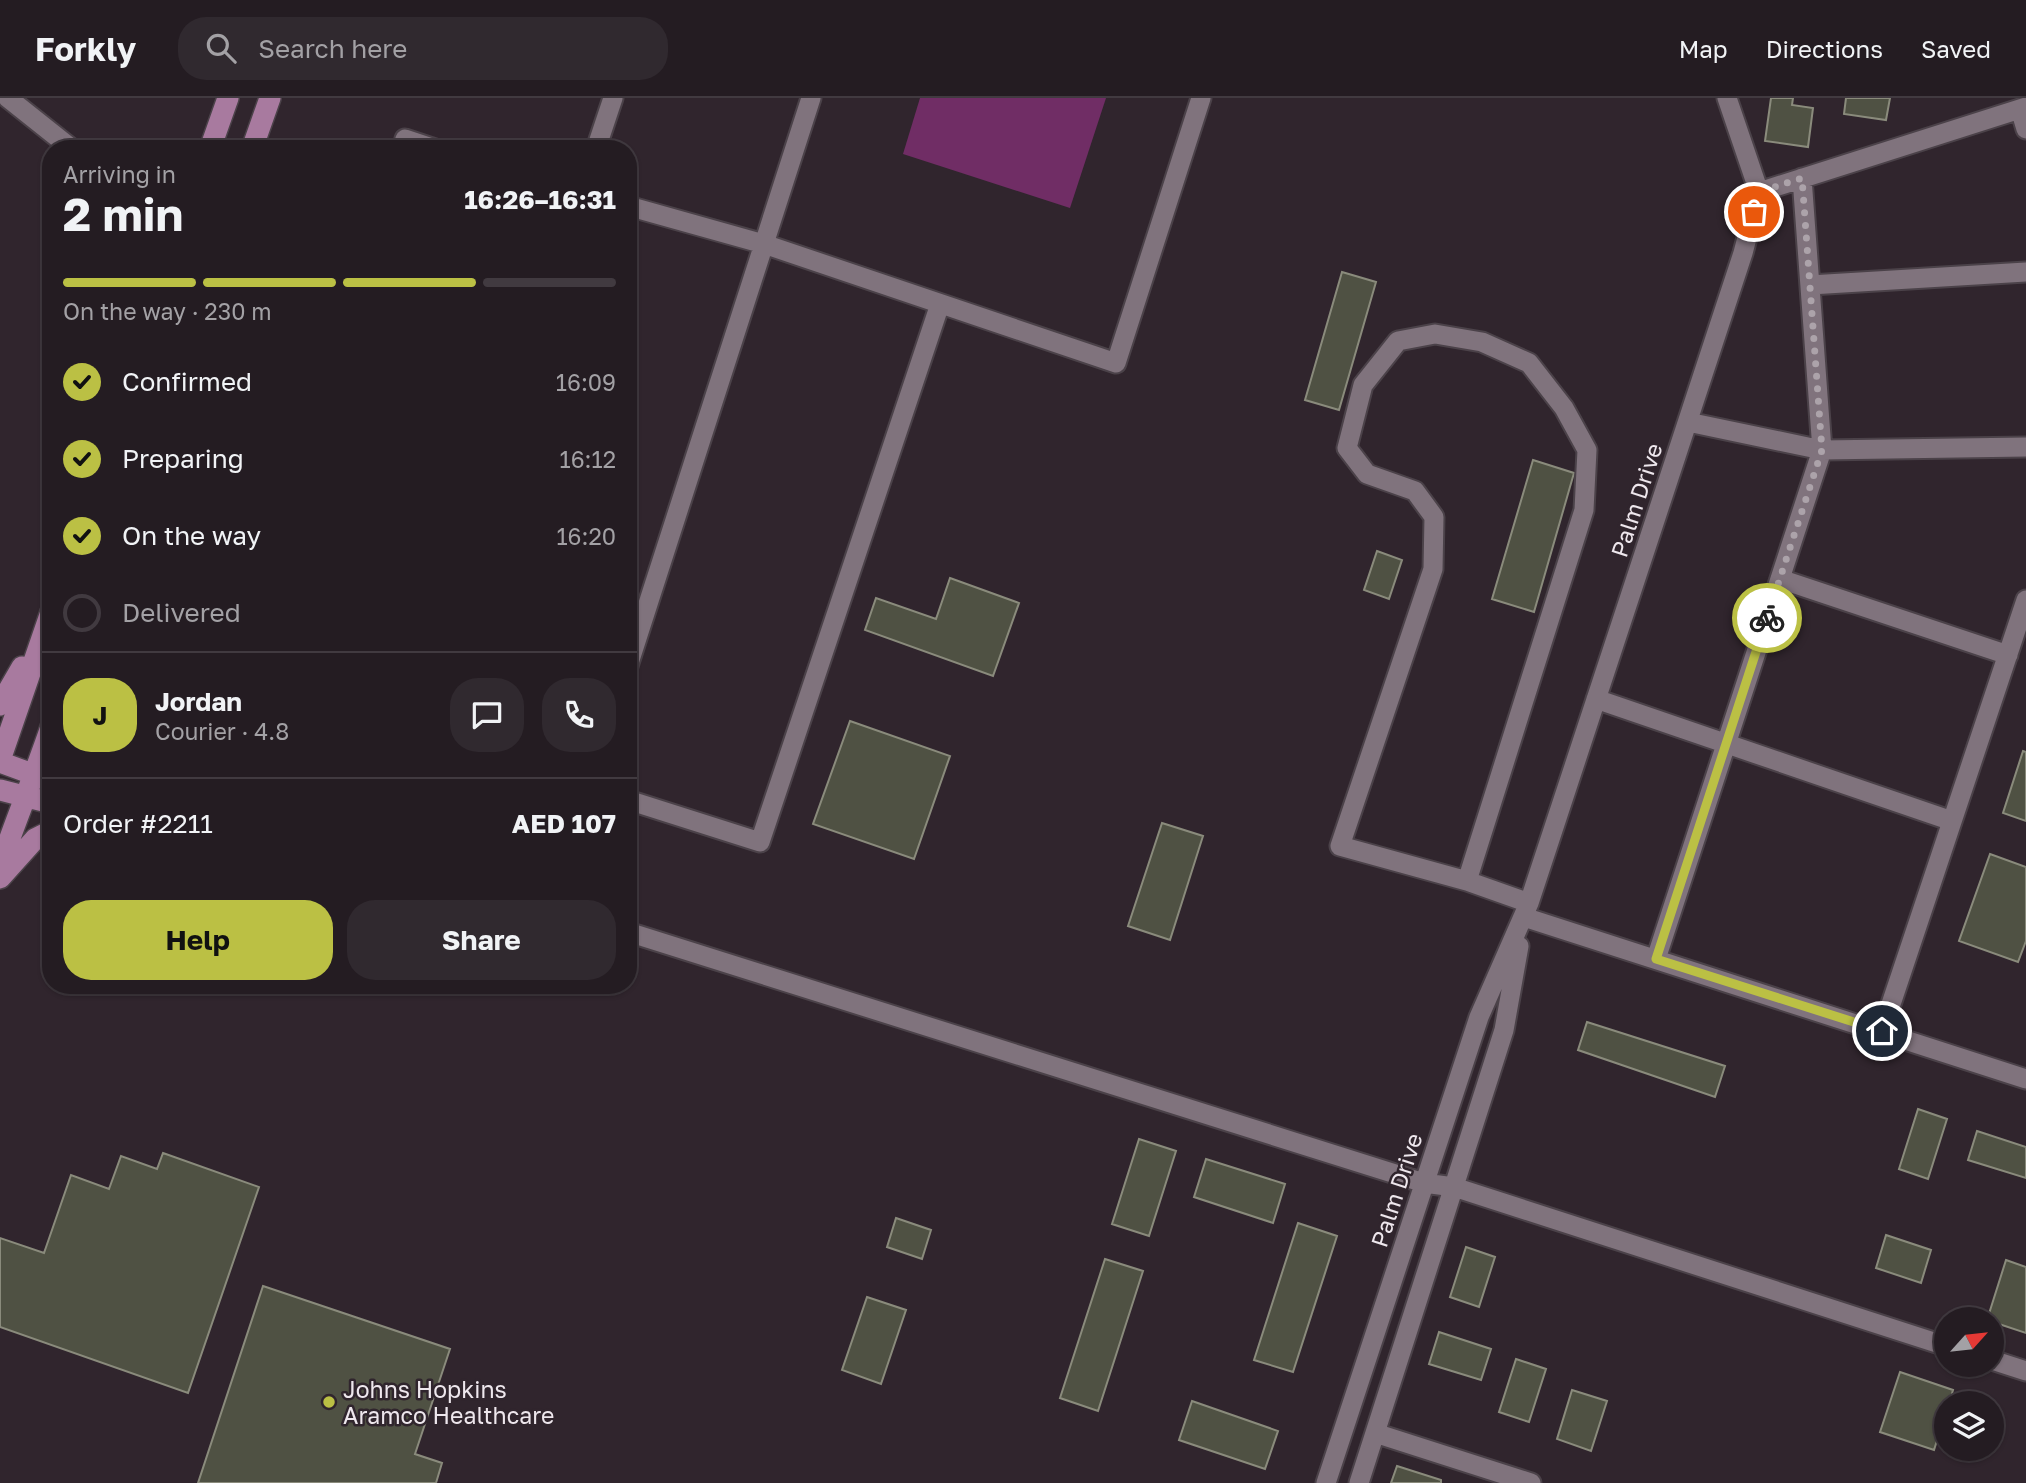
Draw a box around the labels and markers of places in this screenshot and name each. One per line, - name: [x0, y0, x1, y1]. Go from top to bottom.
- pin: [1724, 182, 1784, 242]
- pin: [1852, 1001, 1912, 1061]
- place label: Johns Hopkins Aramco Healthcare: [343, 1375, 554, 1429]
- marker: Johns Hopkins Aramco Healthcare: [321, 1394, 337, 1410]

